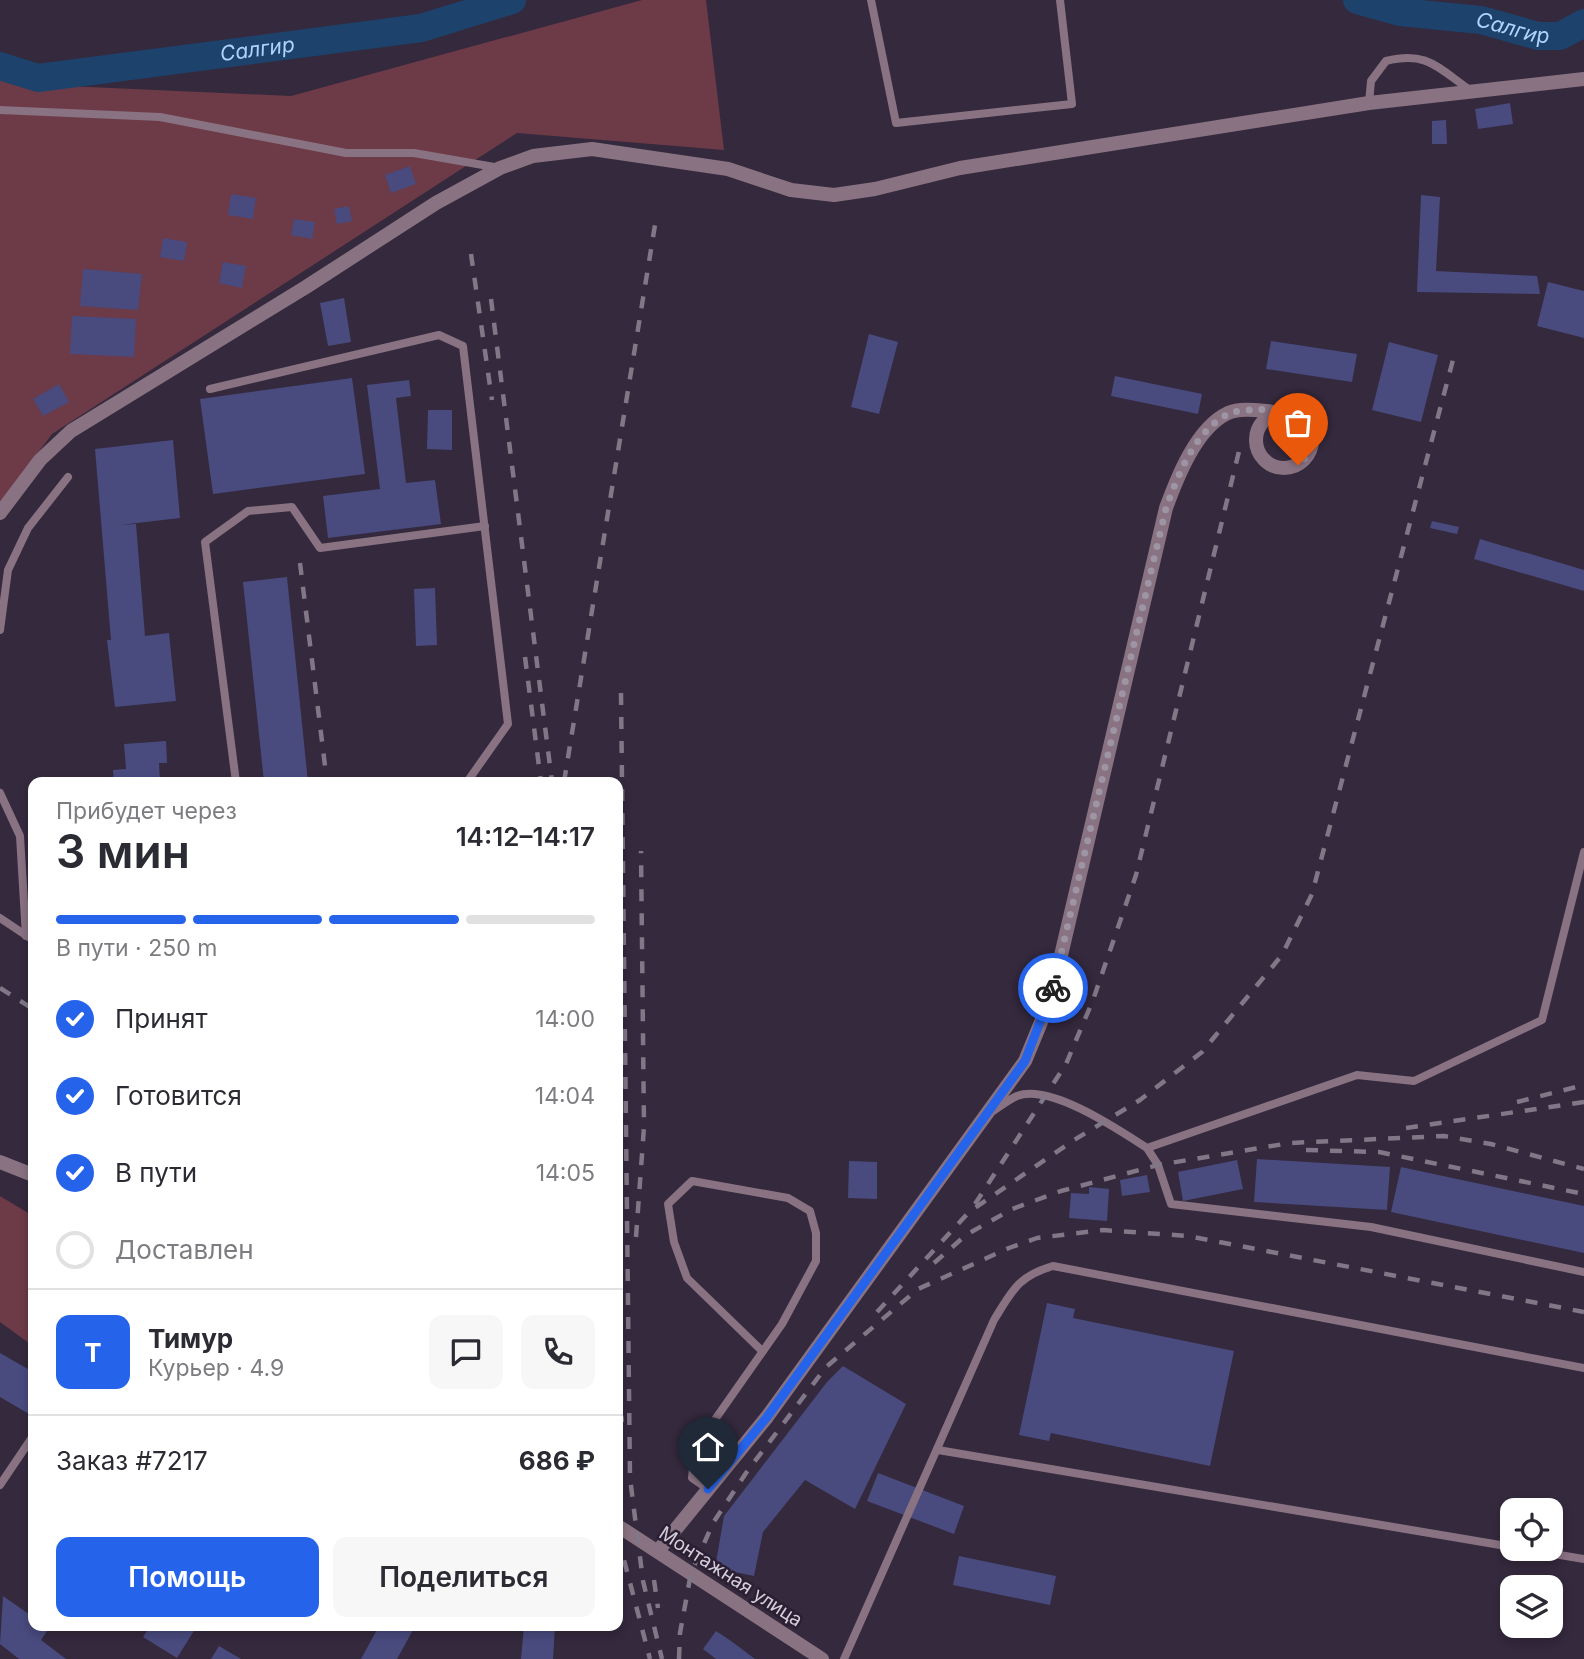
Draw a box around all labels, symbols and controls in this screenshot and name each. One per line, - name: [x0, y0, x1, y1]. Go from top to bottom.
- water label: Салгир: [1473, 6, 1549, 48]
- water label: Салгир: [218, 32, 296, 66]
- pin: [1268, 393, 1328, 465]
- icon: bag: [1279, 404, 1317, 442]
- text: Прибудет через: [56, 797, 237, 825]
- text: 14:12–14:17: [456, 821, 595, 852]
- text: 3 мин: [56, 823, 190, 879]
- text: В пути · 250 m: [56, 934, 217, 962]
- courier: [1018, 953, 1088, 1023]
- icon: bike: [1034, 969, 1072, 1007]
- icon: check: [56, 1000, 94, 1038]
- text: Принят: [115, 1003, 208, 1034]
- text: 14:00: [535, 1005, 595, 1033]
- icon: check: [56, 1077, 94, 1115]
- text: Готовится: [115, 1080, 242, 1111]
- text: 14:04: [535, 1082, 595, 1110]
- icon: check: [56, 1154, 94, 1192]
- text: В пути: [115, 1157, 197, 1188]
- text: 14:05: [536, 1159, 595, 1187]
- text: Доставлен: [115, 1234, 254, 1265]
- button: chat: [429, 1315, 503, 1389]
- button: phone: [521, 1315, 595, 1389]
- text: Тимур: [148, 1323, 233, 1354]
- text: Т: [84, 1337, 102, 1368]
- text: Курьер · 4.9: [148, 1354, 284, 1382]
- pin: [678, 1417, 738, 1489]
- icon: home: [689, 1428, 727, 1466]
- text: Заказ #7217: [56, 1445, 208, 1476]
- text: 686 ₽: [519, 1445, 595, 1476]
- map controls: [1500, 1498, 1563, 1638]
- button: locate: [1500, 1498, 1563, 1561]
- street label: Монтажная улица: [655, 1521, 807, 1631]
- button: Помощь: [56, 1537, 319, 1617]
- button: Поделиться: [333, 1537, 595, 1617]
- button: layers: [1500, 1575, 1563, 1638]

